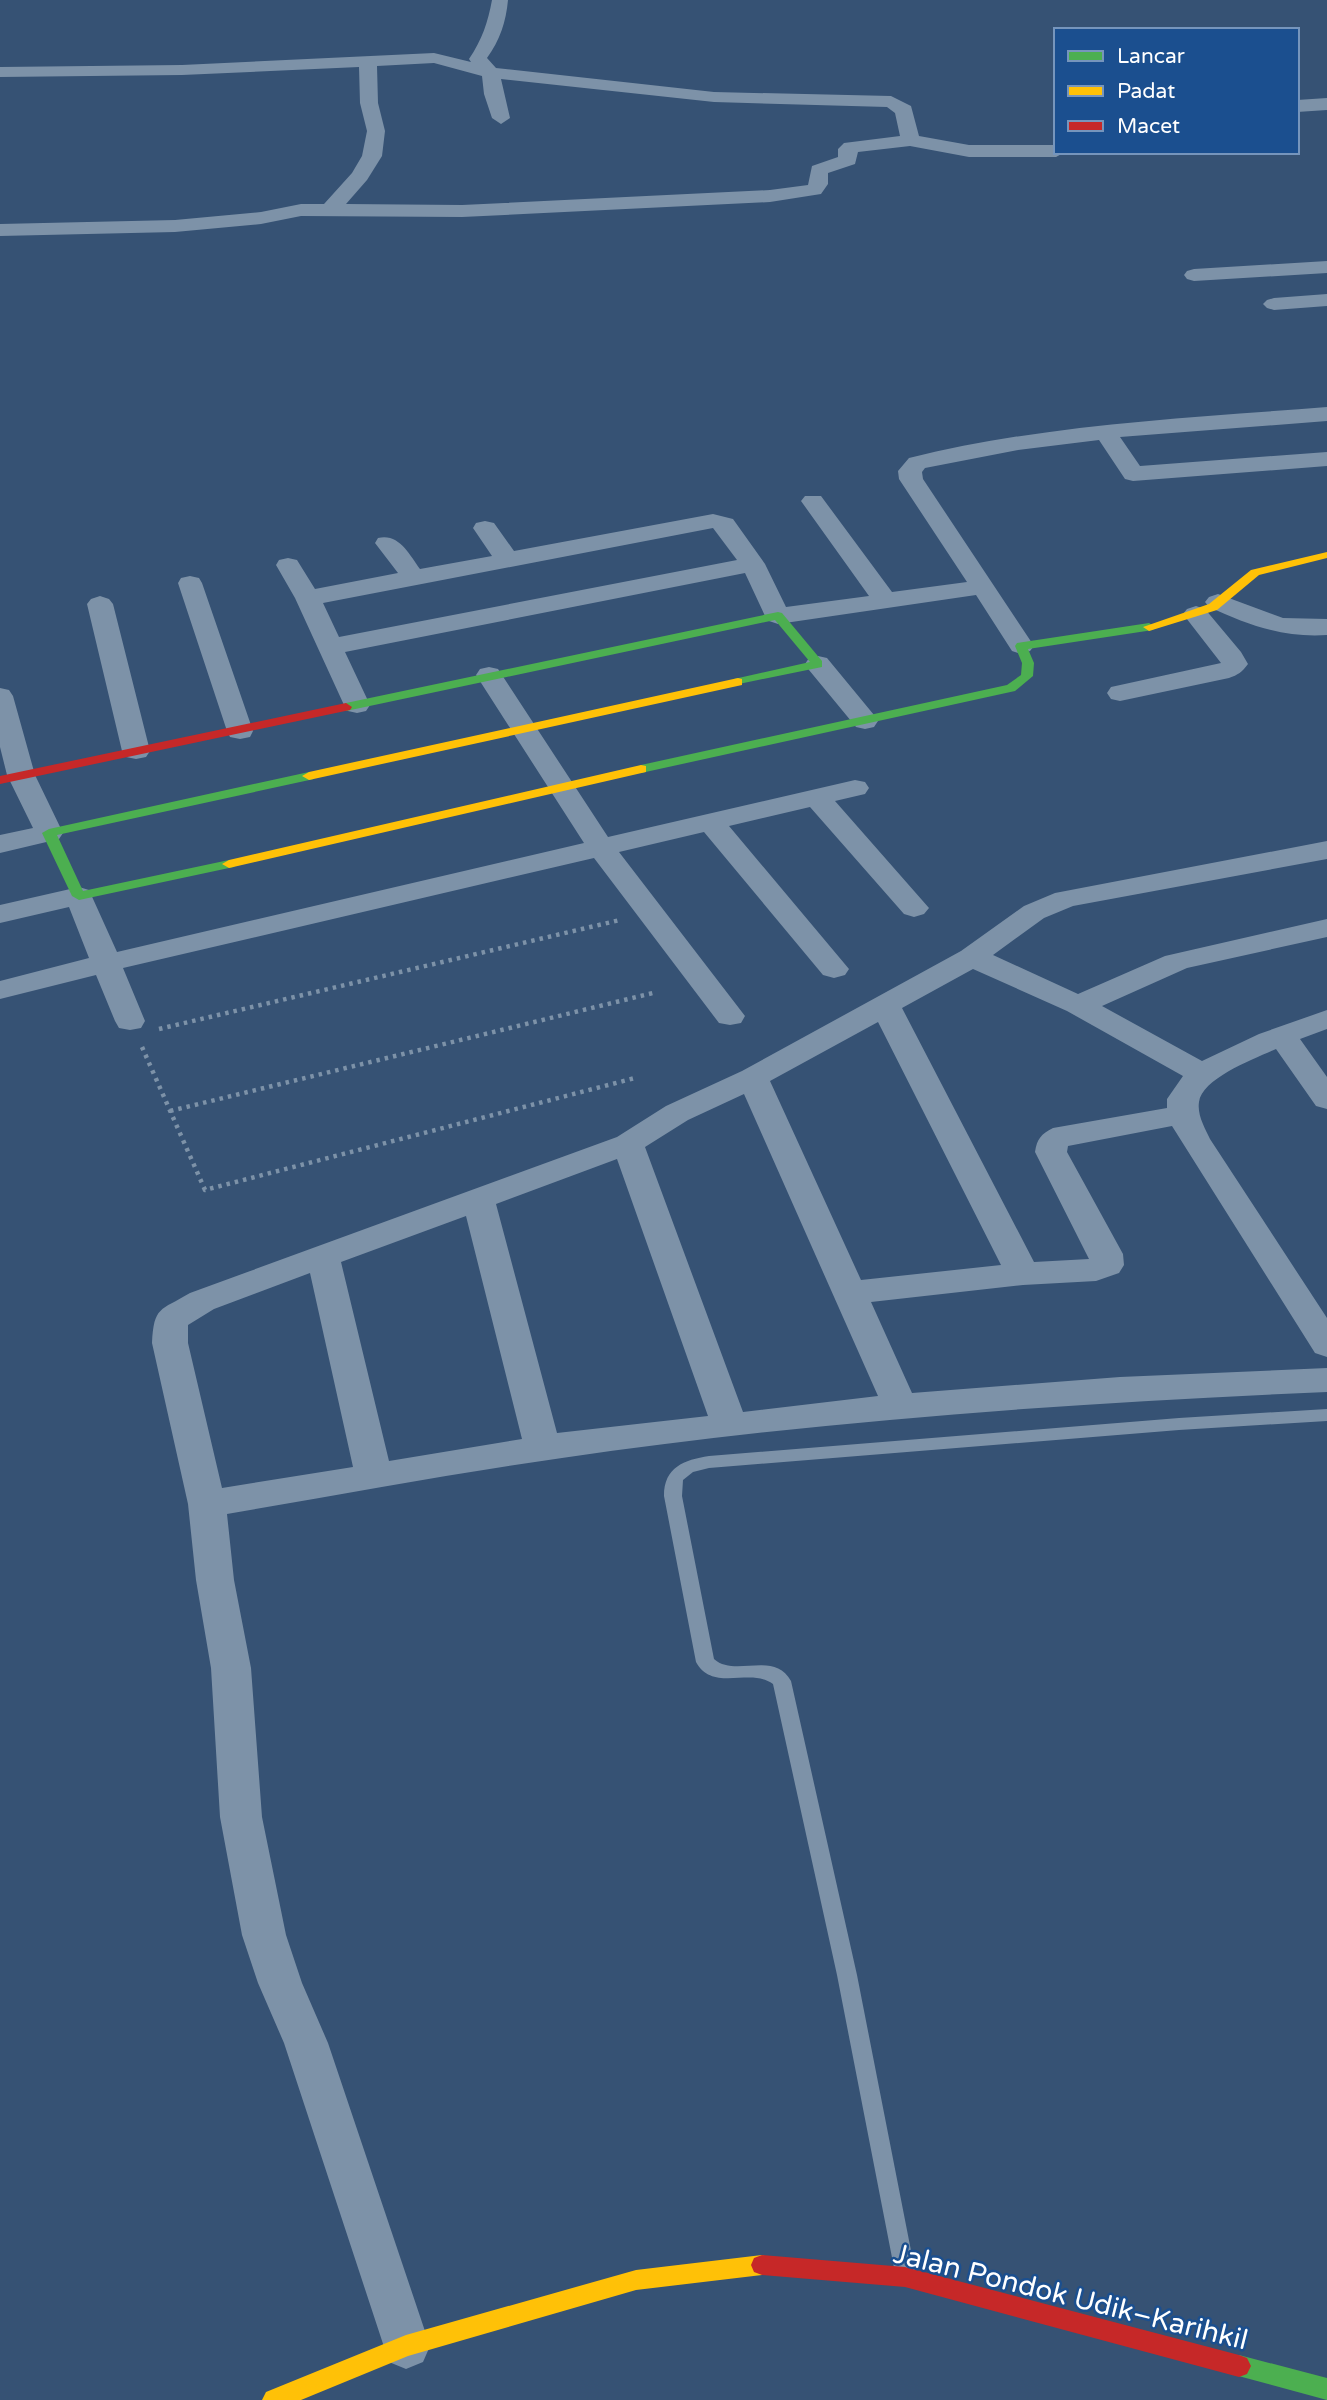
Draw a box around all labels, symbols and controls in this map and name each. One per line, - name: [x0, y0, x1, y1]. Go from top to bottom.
- legend: [1054, 28, 1299, 154]
- text: Lancar: [1117, 44, 1185, 69]
- text: Padat: [1117, 79, 1175, 104]
- text: Macet: [1117, 114, 1180, 139]
- street label: Jalan Pondok Udik–Karihkil: [890, 2236, 1251, 2357]

